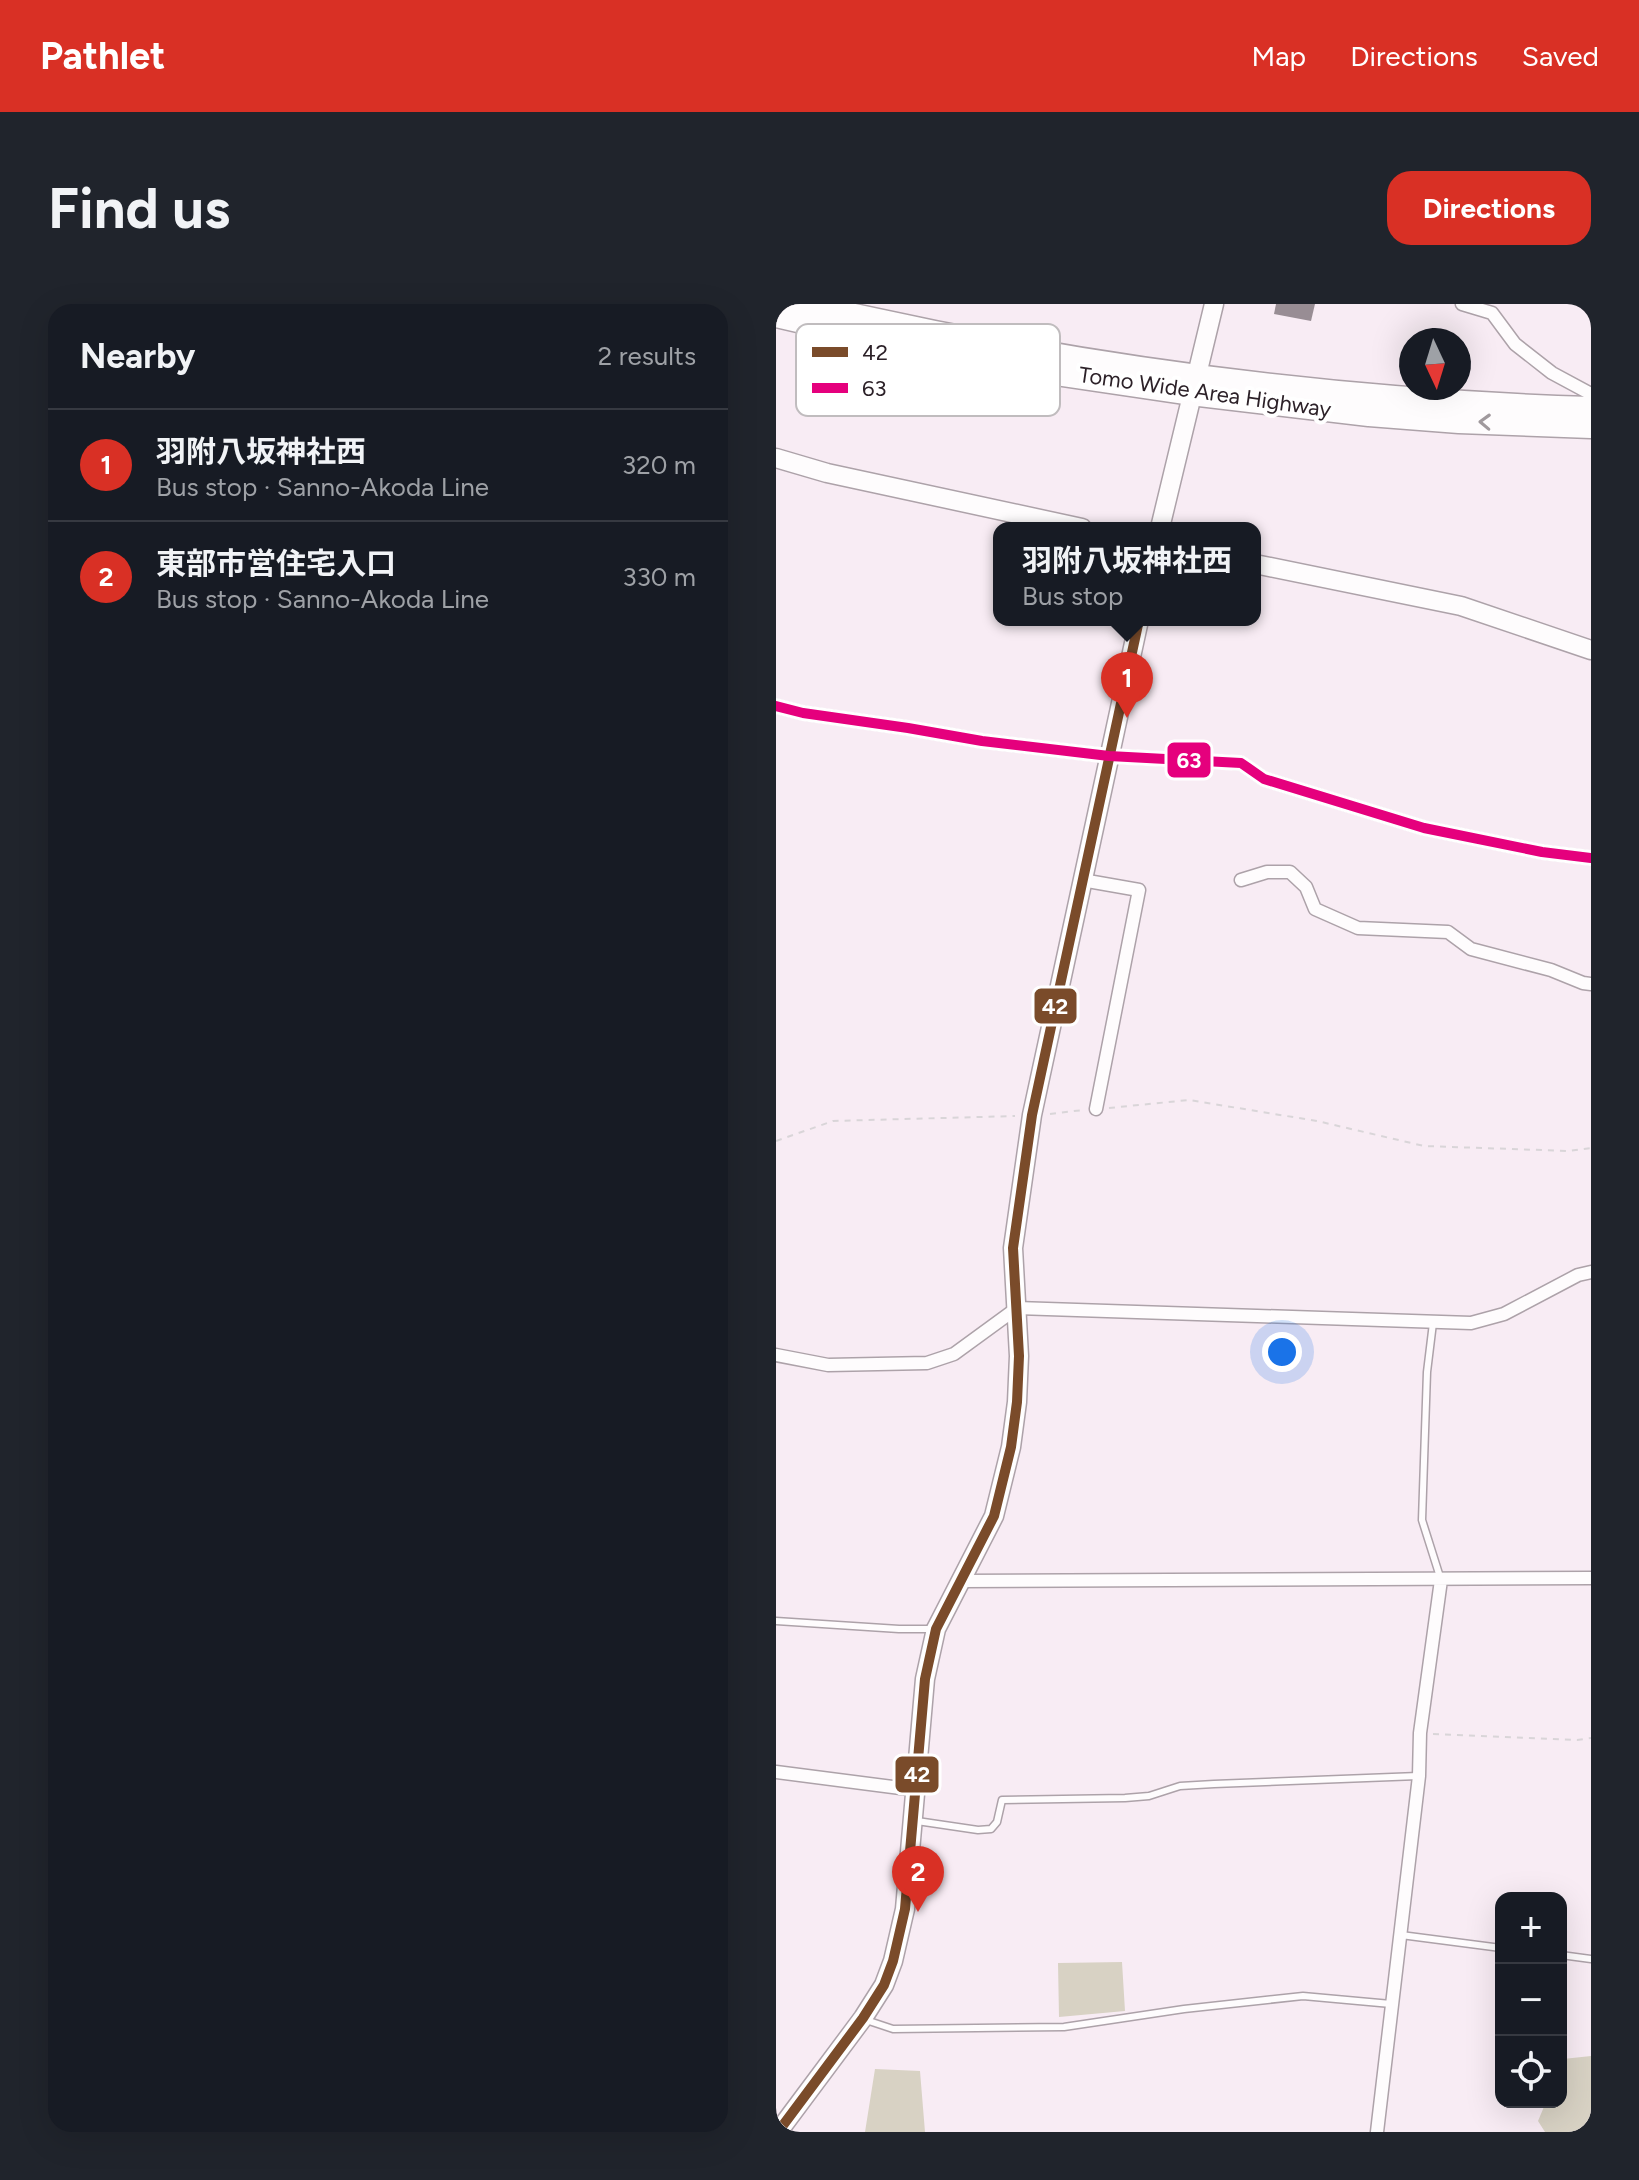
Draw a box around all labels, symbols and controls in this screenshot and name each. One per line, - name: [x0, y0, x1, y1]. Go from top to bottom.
- text: Pathlet: [40, 33, 165, 79]
- text: Map: [1252, 39, 1306, 73]
- text: Directions: [1350, 39, 1478, 73]
- text: Saved: [1522, 39, 1599, 73]
- button: Directions: [1387, 171, 1591, 245]
- text: Find us: [48, 175, 230, 242]
- legend: [796, 324, 1060, 416]
- north arrow: [1399, 328, 1471, 400]
- text: Nearby: [80, 336, 195, 377]
- text: 42: [862, 339, 888, 366]
- text: 2 results: [598, 340, 696, 372]
- street label: Tomo Wide Area Highway: [1077, 361, 1333, 423]
- text: 63: [862, 375, 886, 402]
- one-way arrow: [1478, 414, 1491, 431]
- text: 羽附八坂神社西: [156, 433, 366, 470]
- text: 1: [101, 449, 111, 481]
- text: 320 m: [622, 449, 696, 481]
- text: Bus stop · Sanno-Akoda Line: [156, 471, 489, 503]
- popup: [993, 522, 1261, 626]
- text: 羽附八坂神社西: [1022, 542, 1232, 579]
- text: 東部市営住宅入口: [156, 545, 396, 582]
- text: 2: [98, 561, 114, 593]
- text: 330 m: [622, 561, 696, 593]
- text: Bus stop: [1022, 580, 1123, 612]
- text: Bus stop · Sanno-Akoda Line: [156, 583, 489, 615]
- pin: 1: [1101, 652, 1153, 718]
- line badge: 63: [1166, 741, 1212, 779]
- text: 63: [1177, 747, 1202, 774]
- line badge: 42: [1033, 987, 1078, 1025]
- text: 42: [1042, 993, 1068, 1020]
- your location: [1262, 1332, 1302, 1372]
- line badge: 42: [894, 1755, 940, 1794]
- text: 42: [904, 1761, 930, 1788]
- pin: 2: [892, 1846, 944, 1912]
- map controls: [1495, 1892, 1567, 2108]
- button: +: [1495, 1892, 1567, 1964]
- button: −: [1495, 1964, 1567, 2036]
- button: locate: [1495, 2036, 1567, 2108]

